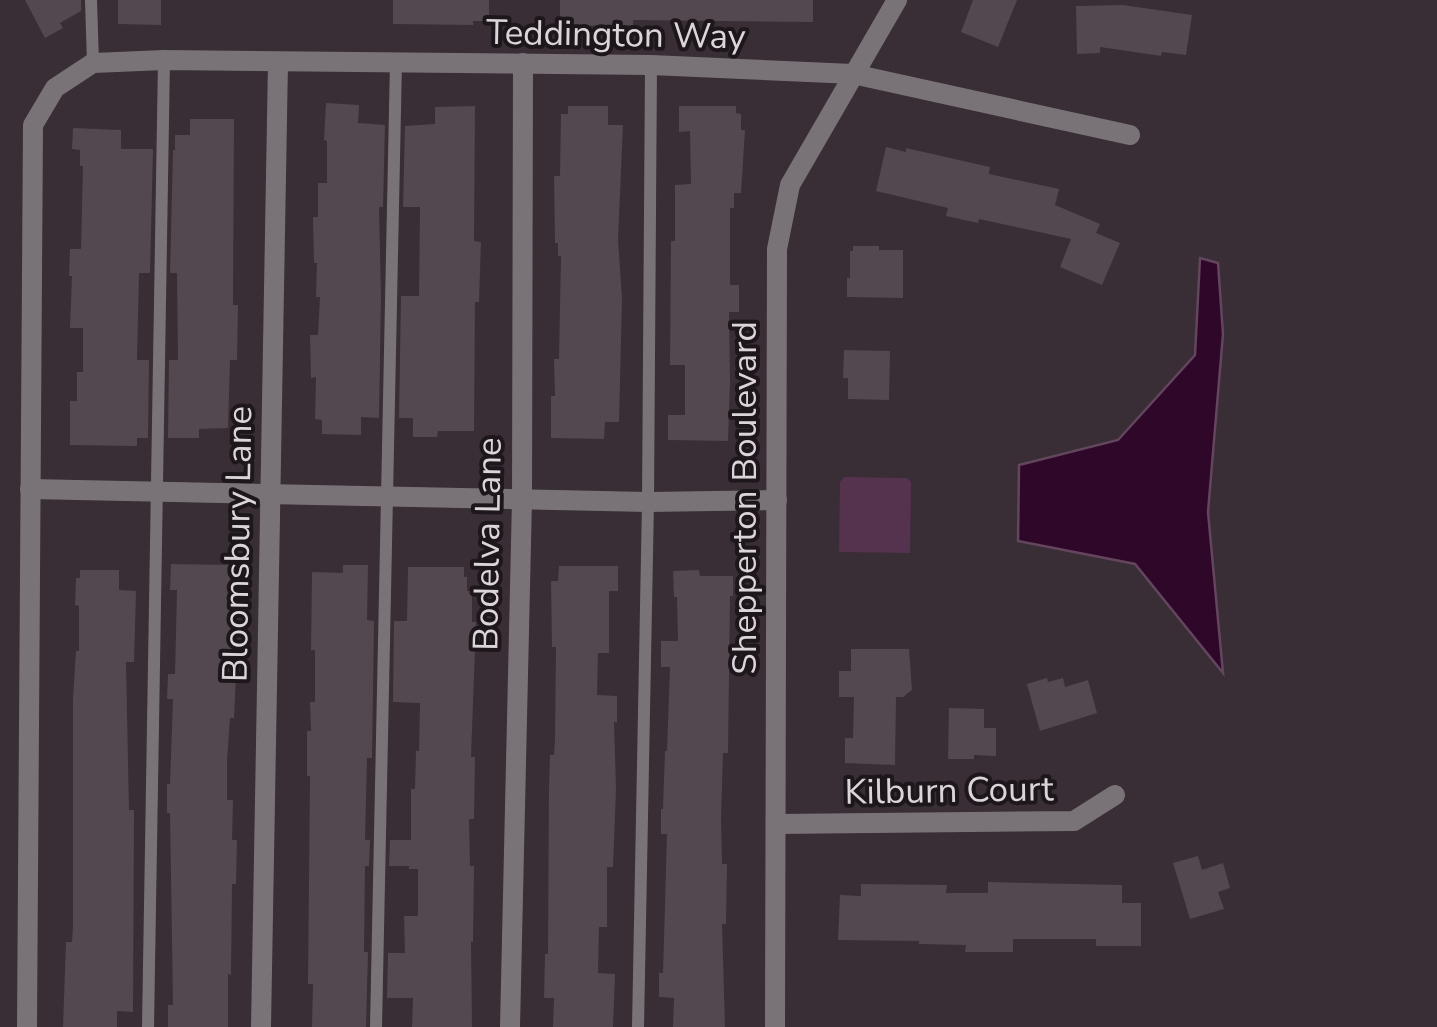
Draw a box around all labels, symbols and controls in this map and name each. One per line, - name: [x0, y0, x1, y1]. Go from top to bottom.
- street label: Teddington Way: [486, 9, 746, 60]
- street label: Shepperton Boulevard: [721, 321, 768, 675]
- street label: Bloomsbury Lane: [212, 406, 263, 683]
- street label: Bodelva Lane: [462, 437, 513, 651]
- street label: Kilburn Court: [844, 765, 1055, 816]

